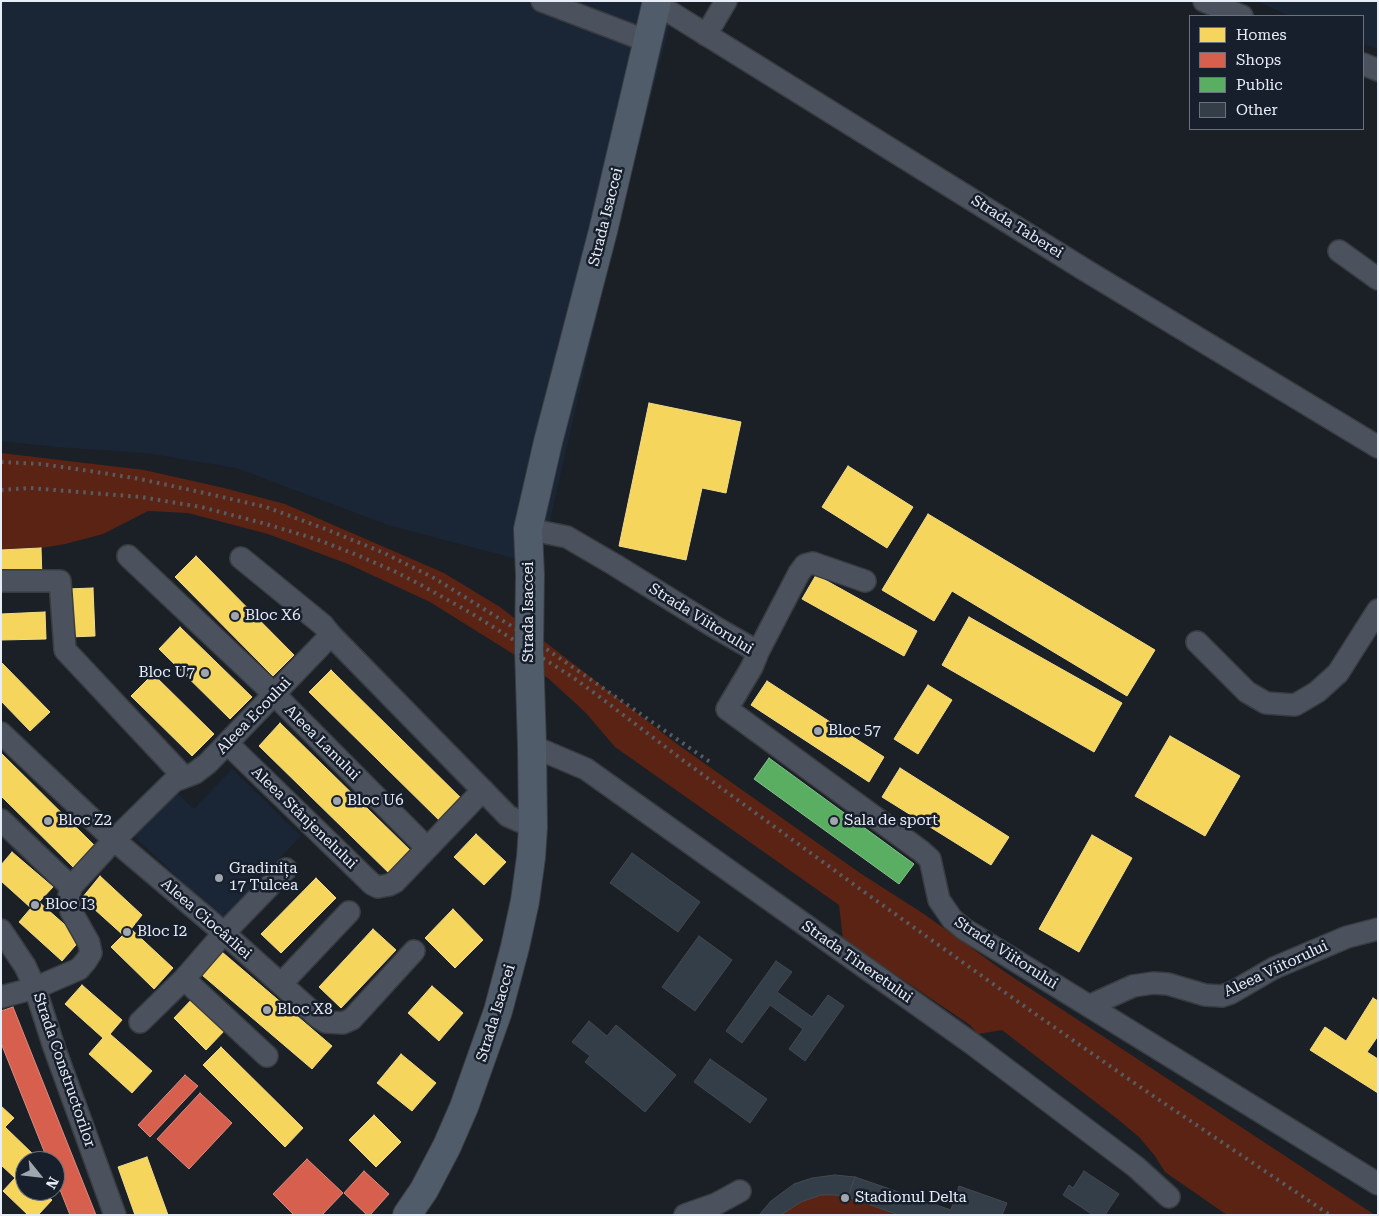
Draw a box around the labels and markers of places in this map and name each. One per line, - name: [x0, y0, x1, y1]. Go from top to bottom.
- place label: Bloc X6: [245, 607, 301, 625]
- marker: Bloc X6: [229, 610, 241, 622]
- place label: Bloc U7: [138, 664, 195, 682]
- marker: Bloc U7: [199, 667, 211, 679]
- place label: Bloc 57: [828, 722, 881, 740]
- marker: Bloc 57: [812, 725, 824, 737]
- place label: Bloc U6: [347, 792, 404, 810]
- marker: Bloc U6: [331, 795, 343, 807]
- place label: Bloc Z2: [58, 812, 112, 830]
- place label: Sala de sport: [844, 812, 938, 830]
- marker: Bloc Z2: [42, 815, 54, 827]
- marker: Sala de sport: [828, 815, 840, 827]
- place label: Gradinița 17 Tulcea: [229, 860, 298, 895]
- marker: Gradinița 17 Tulcea: [213, 872, 225, 884]
- place label: Bloc I3: [45, 896, 95, 914]
- marker: Bloc I3: [29, 899, 41, 911]
- place label: Bloc I2: [137, 923, 187, 941]
- marker: Bloc I2: [121, 926, 133, 938]
- place label: Bloc X8: [277, 1001, 333, 1019]
- marker: Bloc X8: [261, 1004, 273, 1016]
- place label: Stadionul Delta: [855, 1189, 967, 1207]
- marker: Stadionul Delta: [839, 1192, 851, 1204]

